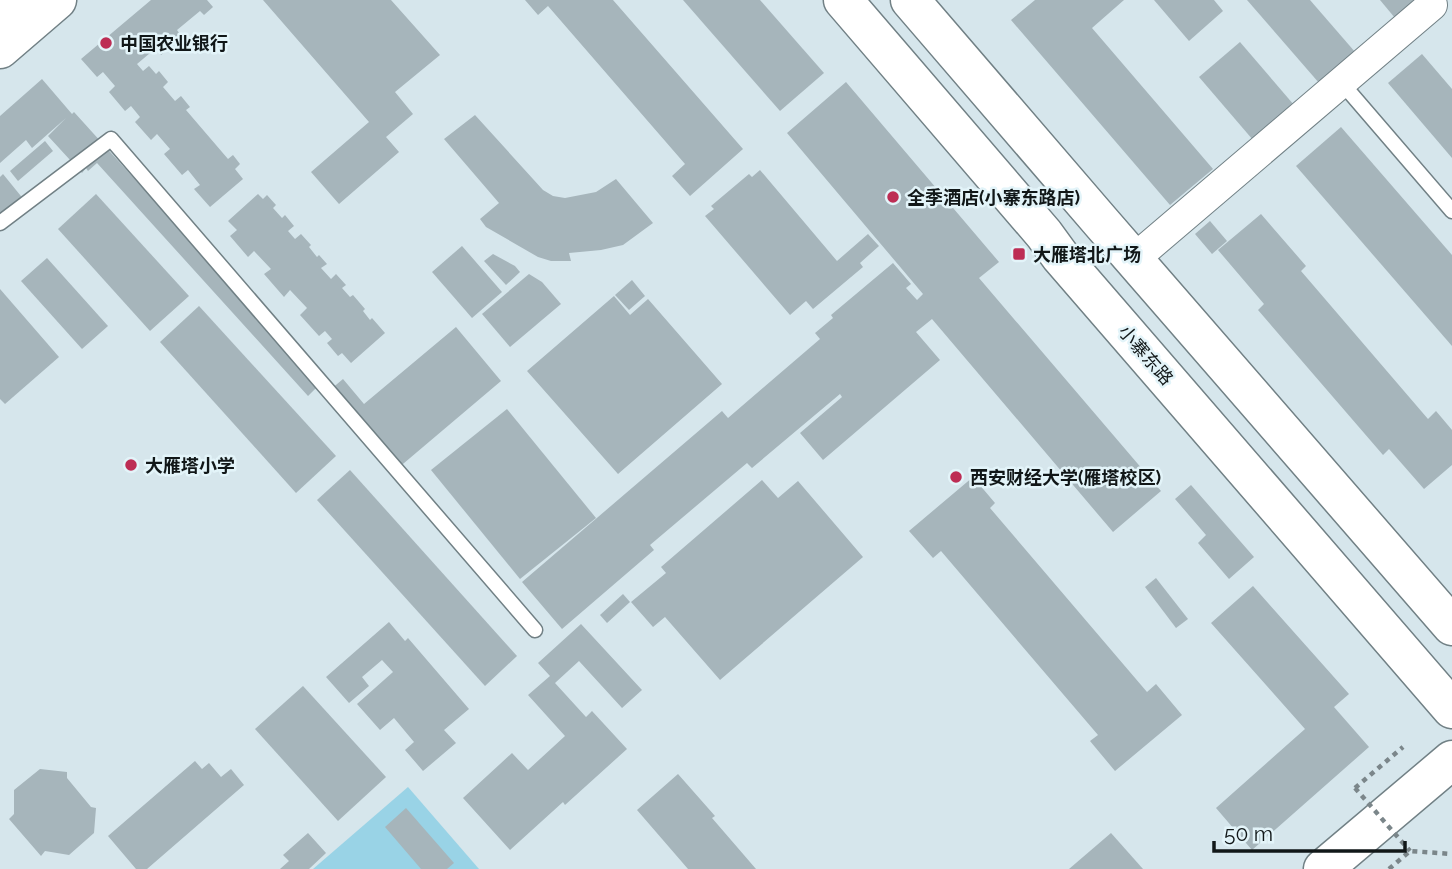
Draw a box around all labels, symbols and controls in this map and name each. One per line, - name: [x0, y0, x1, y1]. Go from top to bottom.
- place label: 中国农业银行: [120, 33, 228, 54]
- marker: 中国农业银行: [98, 35, 114, 51]
- place label: 全季酒店(小寨东路店): [907, 187, 1080, 208]
- marker: 全季酒店(小寨东路店): [885, 189, 901, 205]
- place label: 大雁塔北广场: [1033, 244, 1141, 265]
- marker: 大雁塔北广场: [1011, 246, 1027, 262]
- street label: 小寨东路: [1114, 321, 1178, 389]
- place label: 大雁塔小学: [145, 455, 235, 476]
- marker: 大雁塔小学: [123, 457, 139, 473]
- place label: 西安财经大学(雁塔校区): [970, 467, 1161, 488]
- marker: 西安财经大学(雁塔校区): [948, 469, 964, 485]
- scale bar: [1214, 810, 1405, 854]
- text: 50 m: [1224, 821, 1273, 846]

